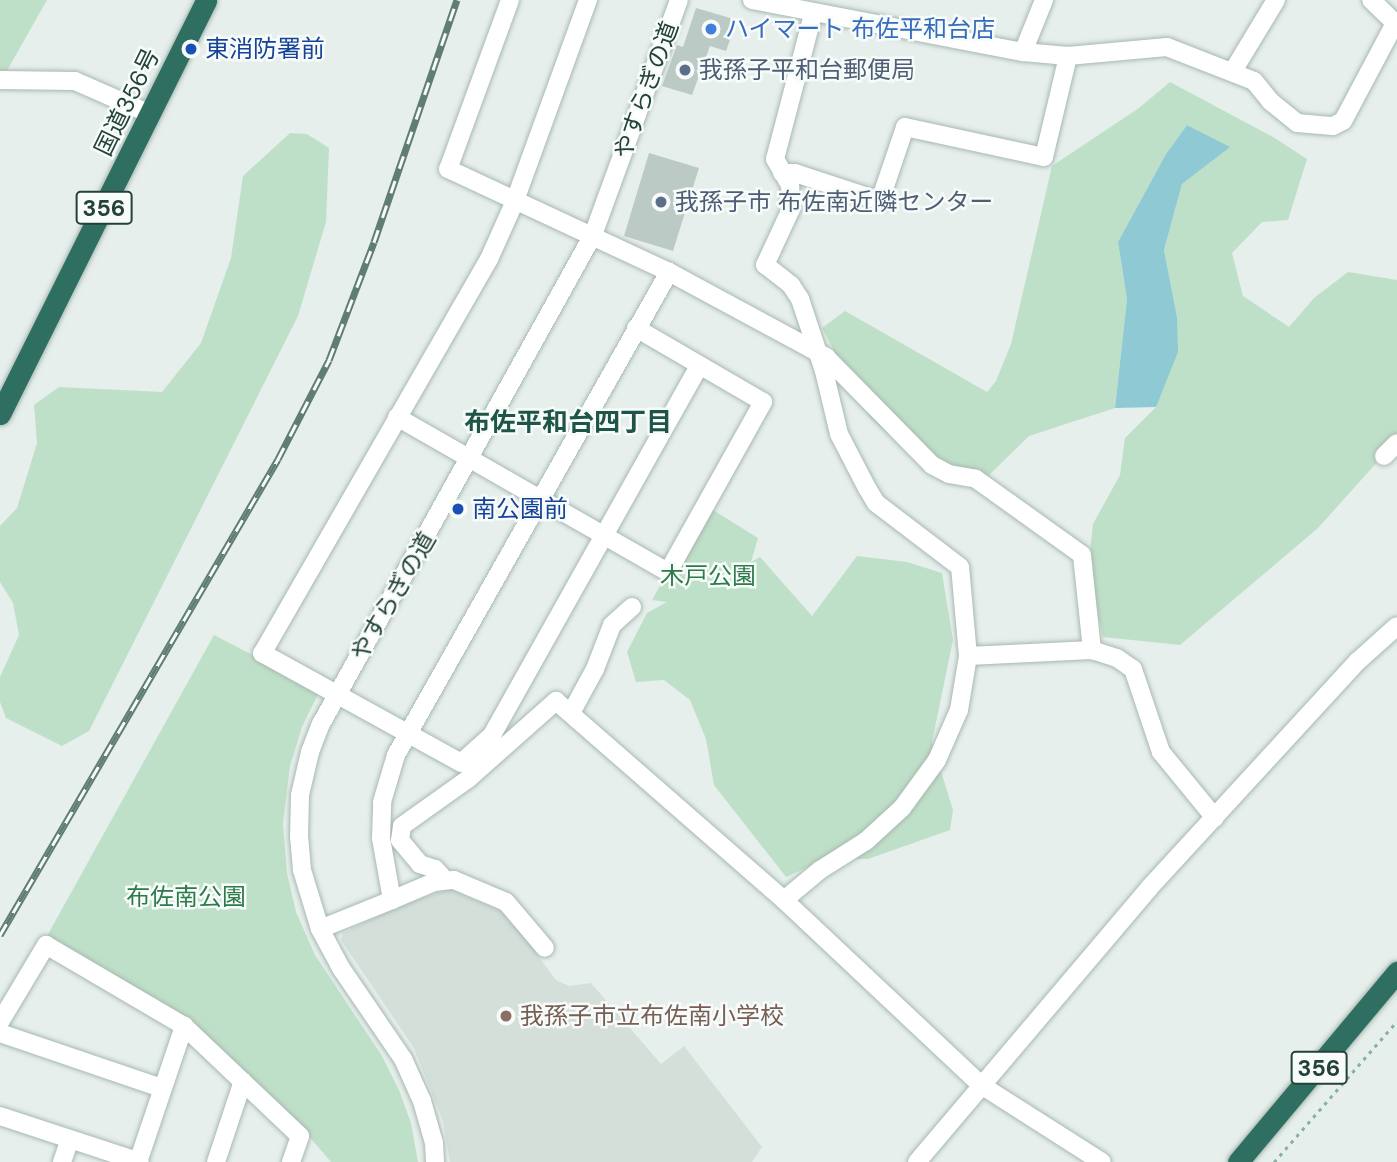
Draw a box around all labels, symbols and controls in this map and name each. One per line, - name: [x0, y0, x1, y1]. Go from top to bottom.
- place label: ハイマート 布佐平和台店: [725, 15, 995, 43]
- street label: やすらぎの道: [608, 17, 684, 163]
- marker: ハイマート 布佐平和台店: [703, 21, 719, 37]
- place label: 東消防署前: [205, 35, 325, 63]
- marker: 東消防署前: [183, 41, 199, 57]
- street label: 国道356号: [89, 44, 165, 160]
- place label: 我孫子平和台郵便局: [699, 56, 915, 84]
- marker: 我孫子平和台郵便局: [677, 62, 693, 78]
- road number: 356: [74, 188, 134, 228]
- place label: 我孫子市 布佐南近隣センター: [675, 188, 993, 216]
- marker: 我孫子市 布佐南近隣センター: [653, 194, 669, 210]
- district label: 布佐平和台四丁目: [464, 407, 672, 439]
- place label: 南公園前: [472, 495, 568, 523]
- marker: 南公園前: [450, 501, 466, 517]
- street label: やすらぎの道: [345, 526, 441, 666]
- park label: 木戸公園: [660, 562, 756, 590]
- park label: 布佐南公園: [126, 883, 246, 911]
- place label: 我孫子市立布佐南小学校: [520, 1002, 784, 1030]
- marker: 我孫子市立布佐南小学校: [498, 1008, 514, 1024]
- road number: 356: [1289, 1049, 1349, 1088]

